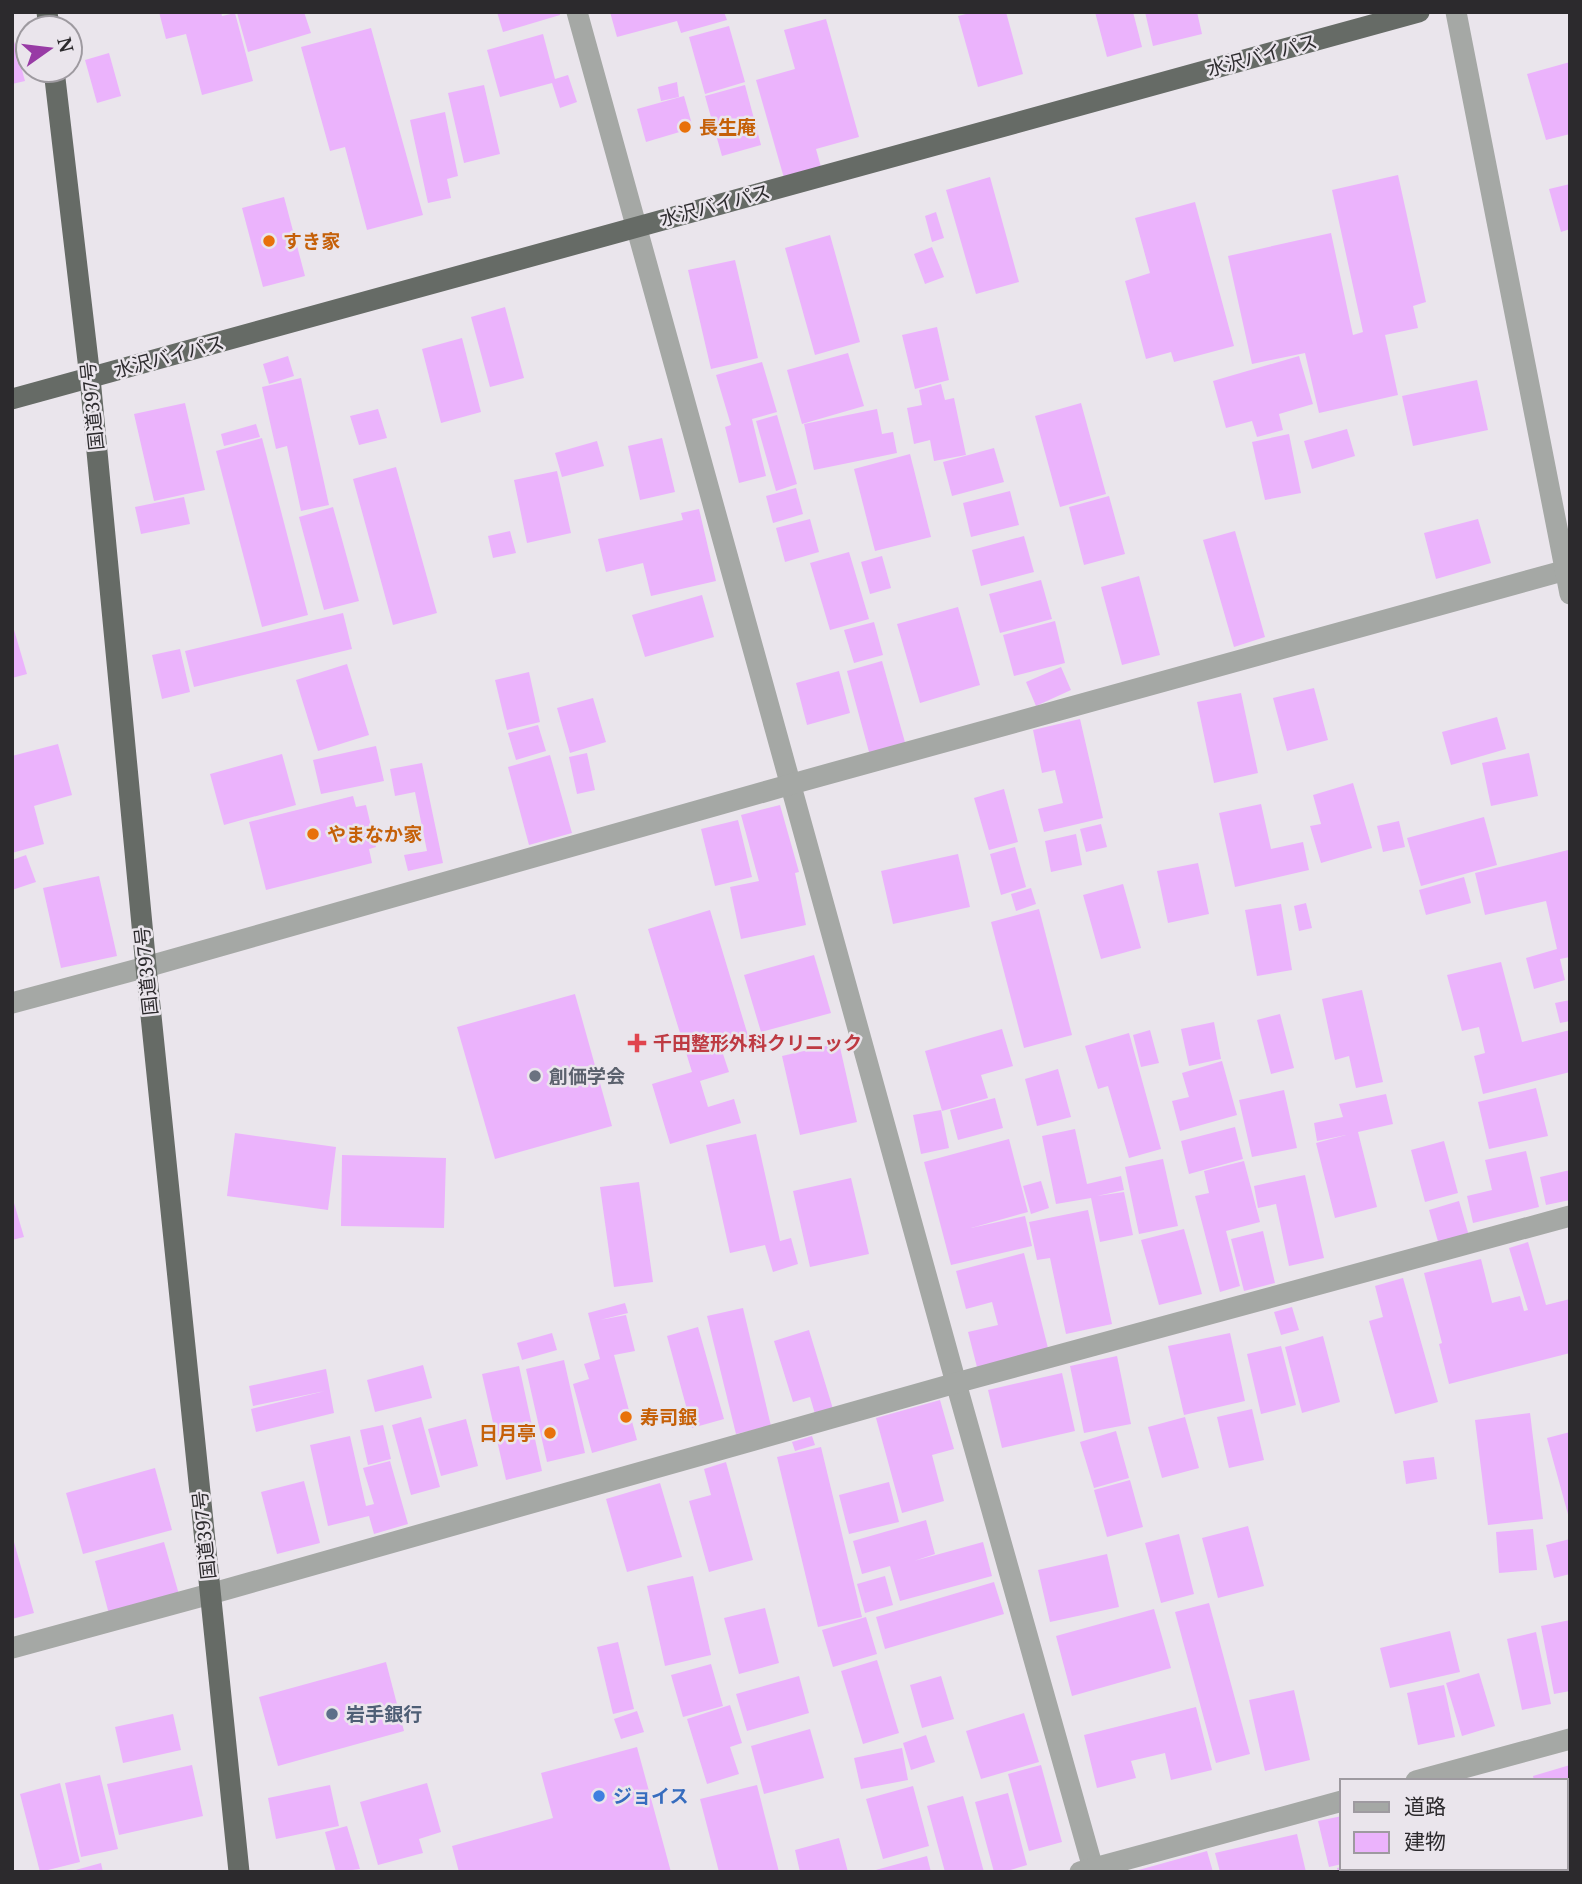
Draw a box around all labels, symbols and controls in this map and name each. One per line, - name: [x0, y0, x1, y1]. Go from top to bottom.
- north arrow: [14, 14, 84, 84]
- street label: 水沢バイパス: [1204, 28, 1320, 82]
- text: N: [51, 34, 80, 55]
- place label: 長生庵: [699, 114, 756, 140]
- marker: 長生庵: [677, 119, 693, 135]
- street label: 水沢バイパス: [657, 178, 773, 232]
- place label: すき家: [283, 228, 340, 254]
- marker: すき家: [261, 233, 277, 249]
- street label: 水沢バイパス: [111, 329, 227, 383]
- street label: 国道397号: [74, 360, 110, 452]
- place label: やまなか家: [327, 821, 422, 847]
- marker: やまなか家: [305, 826, 321, 842]
- street label: 国道397号: [128, 925, 164, 1017]
- place label: 千田整形外科クリニック: [653, 1030, 862, 1056]
- marker: 千田整形外科クリニック: [627, 1033, 647, 1053]
- place label: 創価学会: [549, 1063, 625, 1089]
- marker: 創価学会: [527, 1068, 543, 1084]
- place label: 寿司銀: [640, 1404, 698, 1430]
- marker: 寿司銀: [618, 1409, 634, 1425]
- place label: 日月亭: [479, 1420, 536, 1446]
- marker: 日月亭: [542, 1425, 558, 1441]
- street label: 国道397号: [186, 1489, 222, 1581]
- place label: 岩手銀行: [346, 1701, 422, 1727]
- marker: 岩手銀行: [324, 1706, 340, 1722]
- legend: [1340, 1779, 1568, 1870]
- place label: ジョイス: [613, 1783, 688, 1809]
- marker: ジョイス: [591, 1788, 607, 1804]
- text: 道路: [1404, 1792, 1446, 1820]
- text: 建物: [1404, 1827, 1446, 1855]

